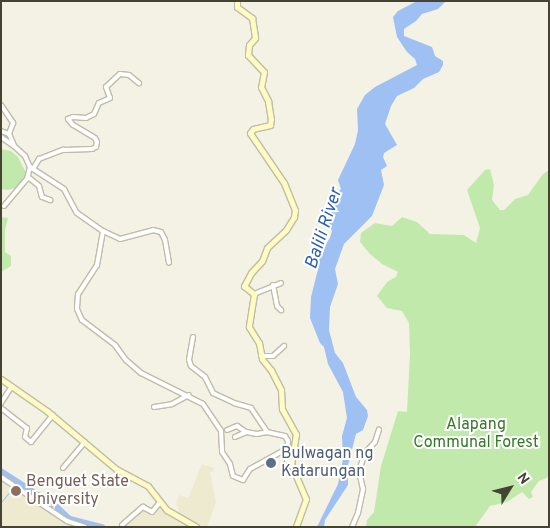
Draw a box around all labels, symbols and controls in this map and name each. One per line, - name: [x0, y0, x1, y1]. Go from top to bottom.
- water label: Balili River: [302, 186, 348, 272]
- park label: Alapang Communal Forest: [413, 415, 539, 453]
- place label: Bulwagan ng Katarungan: [281, 444, 373, 482]
- marker: Bulwagan ng Katarungan: [265, 457, 277, 469]
- north arrow: [485, 463, 535, 513]
- text: N: [513, 470, 532, 488]
- place label: Benguet State University: [26, 472, 129, 510]
- marker: Benguet State University: [10, 485, 22, 497]

